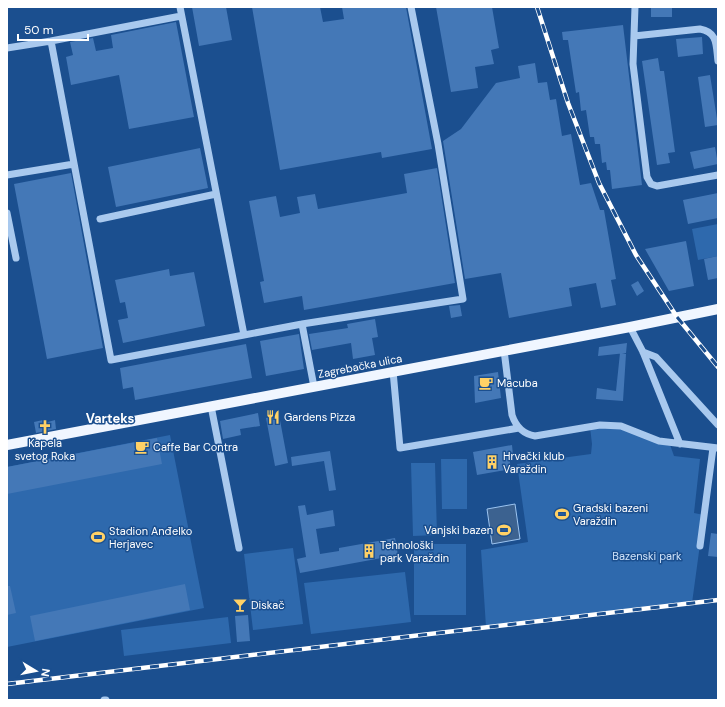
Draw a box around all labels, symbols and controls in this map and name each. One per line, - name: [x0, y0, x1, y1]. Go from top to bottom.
- scale bar: [18, 16, 88, 42]
- text: 50 m: [24, 22, 53, 38]
- street label: Zagrebačka ulica: [317, 351, 403, 381]
- cafe icon: Macuba: [478, 375, 494, 391]
- place label: Macuba: [497, 376, 538, 390]
- restaurant icon: Gardens Pizza: [265, 409, 281, 425]
- district label: Varteks: [86, 410, 134, 427]
- place label: Gardens Pizza: [284, 410, 355, 424]
- church icon: Kapela svetog Roka: [37, 419, 53, 435]
- place label: Kapela svetog Roka: [15, 436, 75, 463]
- cafe icon: Caffe Bar Contra: [134, 439, 150, 455]
- place label: Caffe Bar Contra: [153, 440, 238, 454]
- place label: Hrvački klub Varaždin: [503, 449, 565, 476]
- building icon: Hrvački klub Varaždin: [484, 454, 500, 470]
- place label: Gradski bazeni Varaždin: [573, 501, 648, 528]
- sports icon: Gradski bazeni Varaždin: [554, 506, 570, 522]
- sports icon: Vanjski bazen: [496, 522, 512, 538]
- place label: Vanjski bazen: [424, 523, 493, 537]
- place label: Stadion Anđelko Herjavec: [109, 524, 192, 551]
- sports icon: Stadion Anđelko Herjavec: [90, 529, 106, 545]
- place label: Tehnološki park Varaždin: [380, 538, 449, 565]
- building icon: Tehnološki park Varaždin: [361, 543, 377, 559]
- park label: Bazenski park: [612, 549, 682, 563]
- bar icon: Diskač: [232, 597, 248, 613]
- place label: Diskač: [251, 598, 285, 612]
- north arrow: [16, 651, 56, 691]
- text: N: [38, 668, 53, 678]

